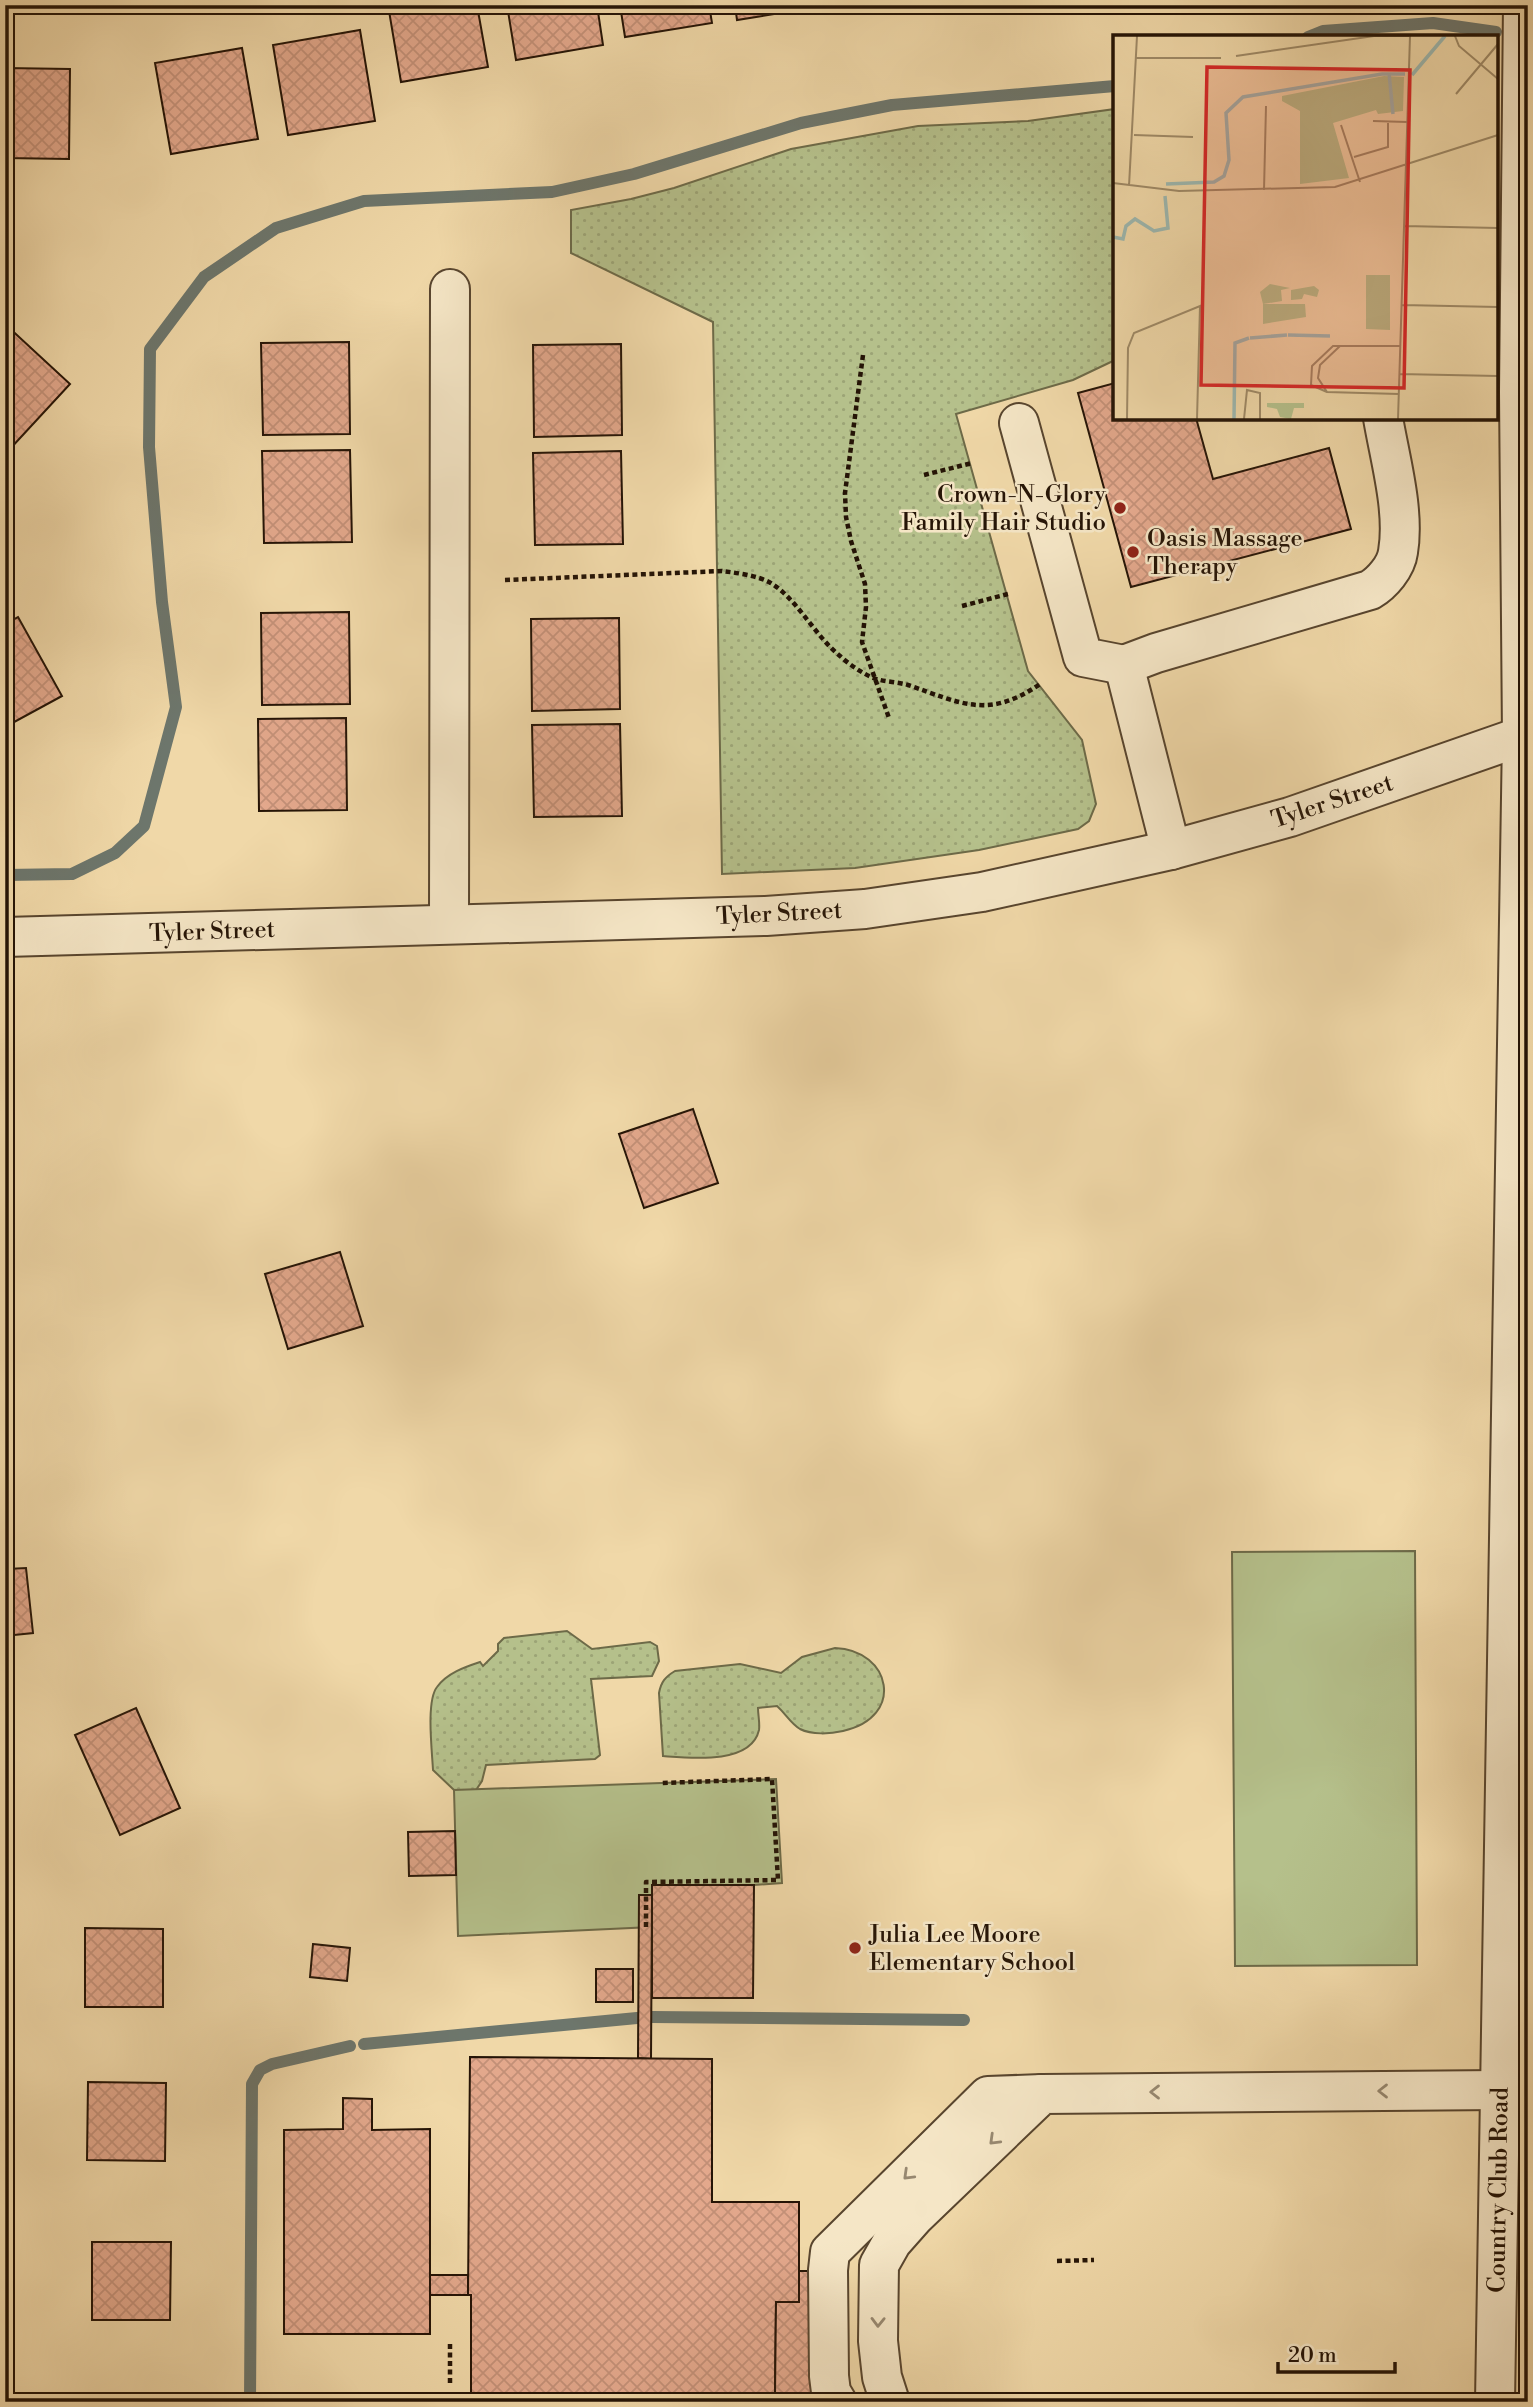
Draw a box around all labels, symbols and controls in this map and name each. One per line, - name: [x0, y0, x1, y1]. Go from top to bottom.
- inset map: [1113, 35, 1498, 420]
- place label: Crown-N-Glory Family Hair Studio: [901, 480, 1106, 538]
- marker: Crown-N-Glory Family Hair Studio: [1112, 500, 1128, 516]
- place label: Oasis Massage Therapy: [1147, 524, 1303, 582]
- marker: Oasis Massage Therapy: [1125, 544, 1141, 560]
- street label: Tyler Street: [1268, 768, 1397, 836]
- street label: Tyler Street: [715, 896, 843, 932]
- street label: Tyler Street: [148, 915, 276, 949]
- place label: Julia Lee Moore Elementary School: [868, 1920, 1075, 1978]
- marker: Julia Lee Moore Elementary School: [847, 1940, 863, 1956]
- one-way arrow: [1377, 2083, 1387, 2099]
- one-way arrow: [1149, 2084, 1160, 2100]
- street label: Country Club Road: [1482, 2086, 1516, 2293]
- one-way arrow: [989, 2132, 1002, 2145]
- one-way arrow: [903, 2167, 916, 2180]
- one-way arrow: [870, 2318, 886, 2328]
- scale bar: [1278, 2330, 1395, 2374]
- text: 20 m: [1288, 2343, 1337, 2369]

